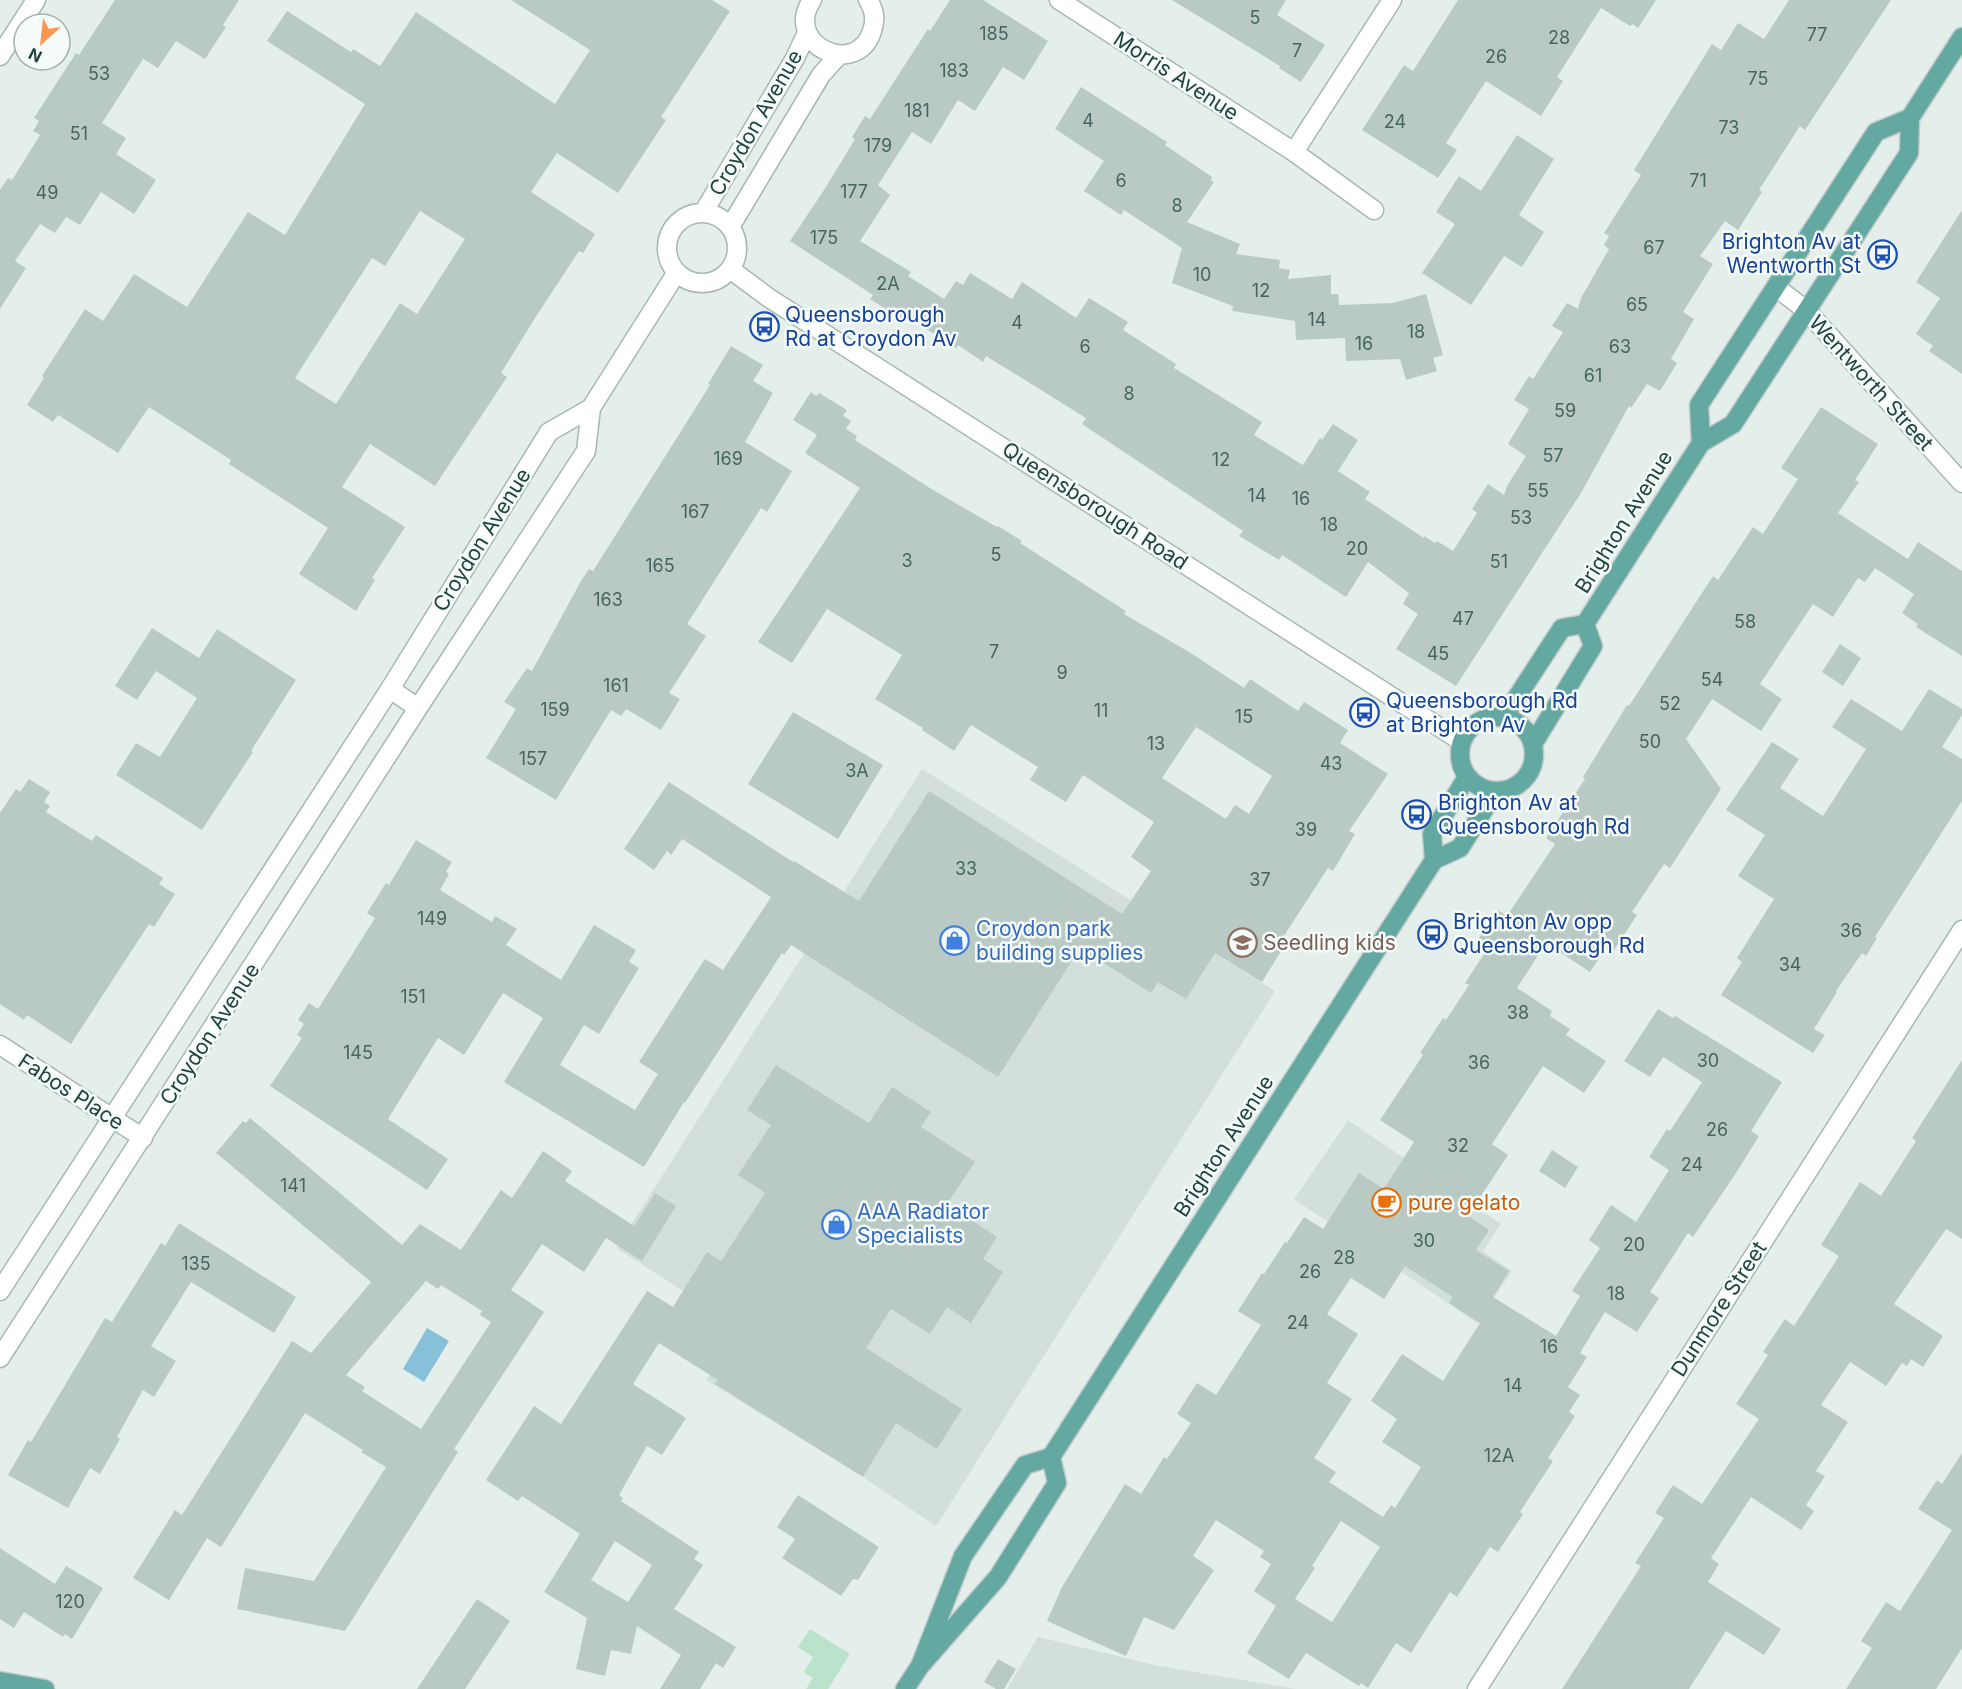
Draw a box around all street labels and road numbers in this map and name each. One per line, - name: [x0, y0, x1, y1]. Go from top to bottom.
- street label: Morris Avenue: [1109, 26, 1243, 125]
- street label: Croydon Avenue: [704, 45, 807, 200]
- street label: Wentworth Street: [1804, 310, 1939, 456]
- street label: Queensborough Road: [998, 436, 1193, 575]
- street label: Brighton Avenue: [1570, 446, 1678, 598]
- street label: Croydon Avenue: [428, 464, 536, 616]
- street label: Croydon Avenue: [154, 958, 265, 1109]
- street label: Fabos Place: [14, 1048, 129, 1135]
- street label: Brighton Avenue: [1169, 1070, 1279, 1221]
- street label: Dunmore Street: [1666, 1236, 1772, 1381]

